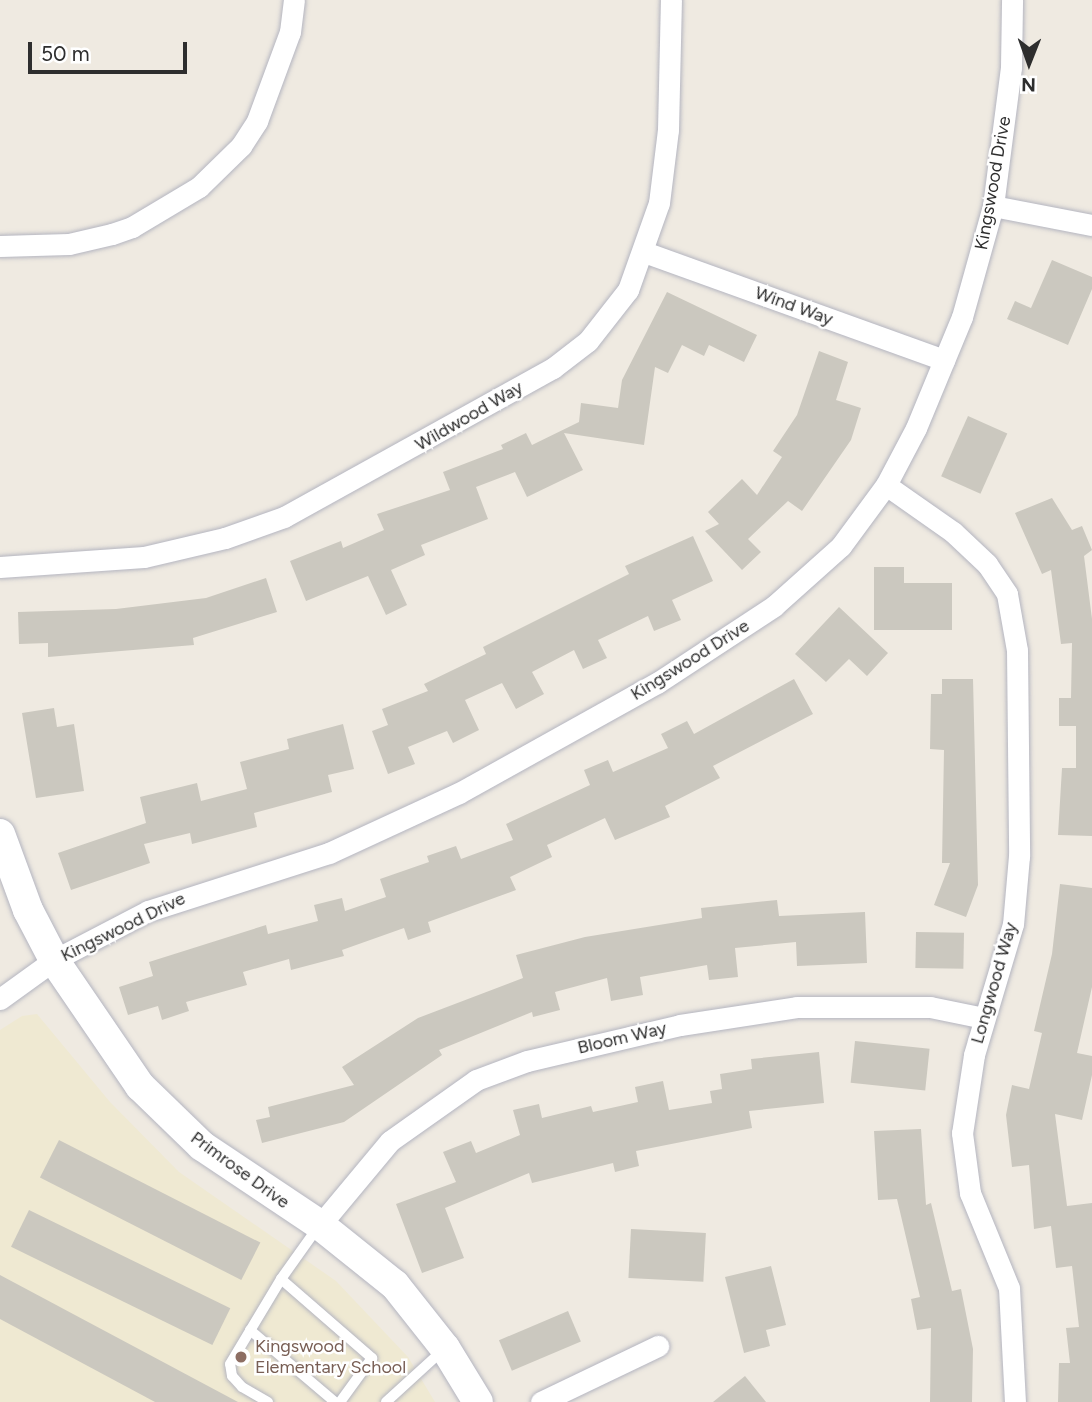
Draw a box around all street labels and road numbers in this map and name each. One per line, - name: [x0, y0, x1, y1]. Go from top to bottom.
- street label: Kingswood Drive: [971, 114, 1015, 252]
- street label: Wind Way: [752, 282, 836, 330]
- street label: Wildwood Way: [411, 376, 527, 456]
- street label: Kingswood Drive: [627, 615, 753, 705]
- street label: Kingswood Drive: [57, 888, 189, 966]
- street label: Longwood Way: [966, 920, 1022, 1046]
- street label: Bloom Way: [575, 1017, 669, 1059]
- street label: Primrose Drive: [186, 1127, 294, 1213]

